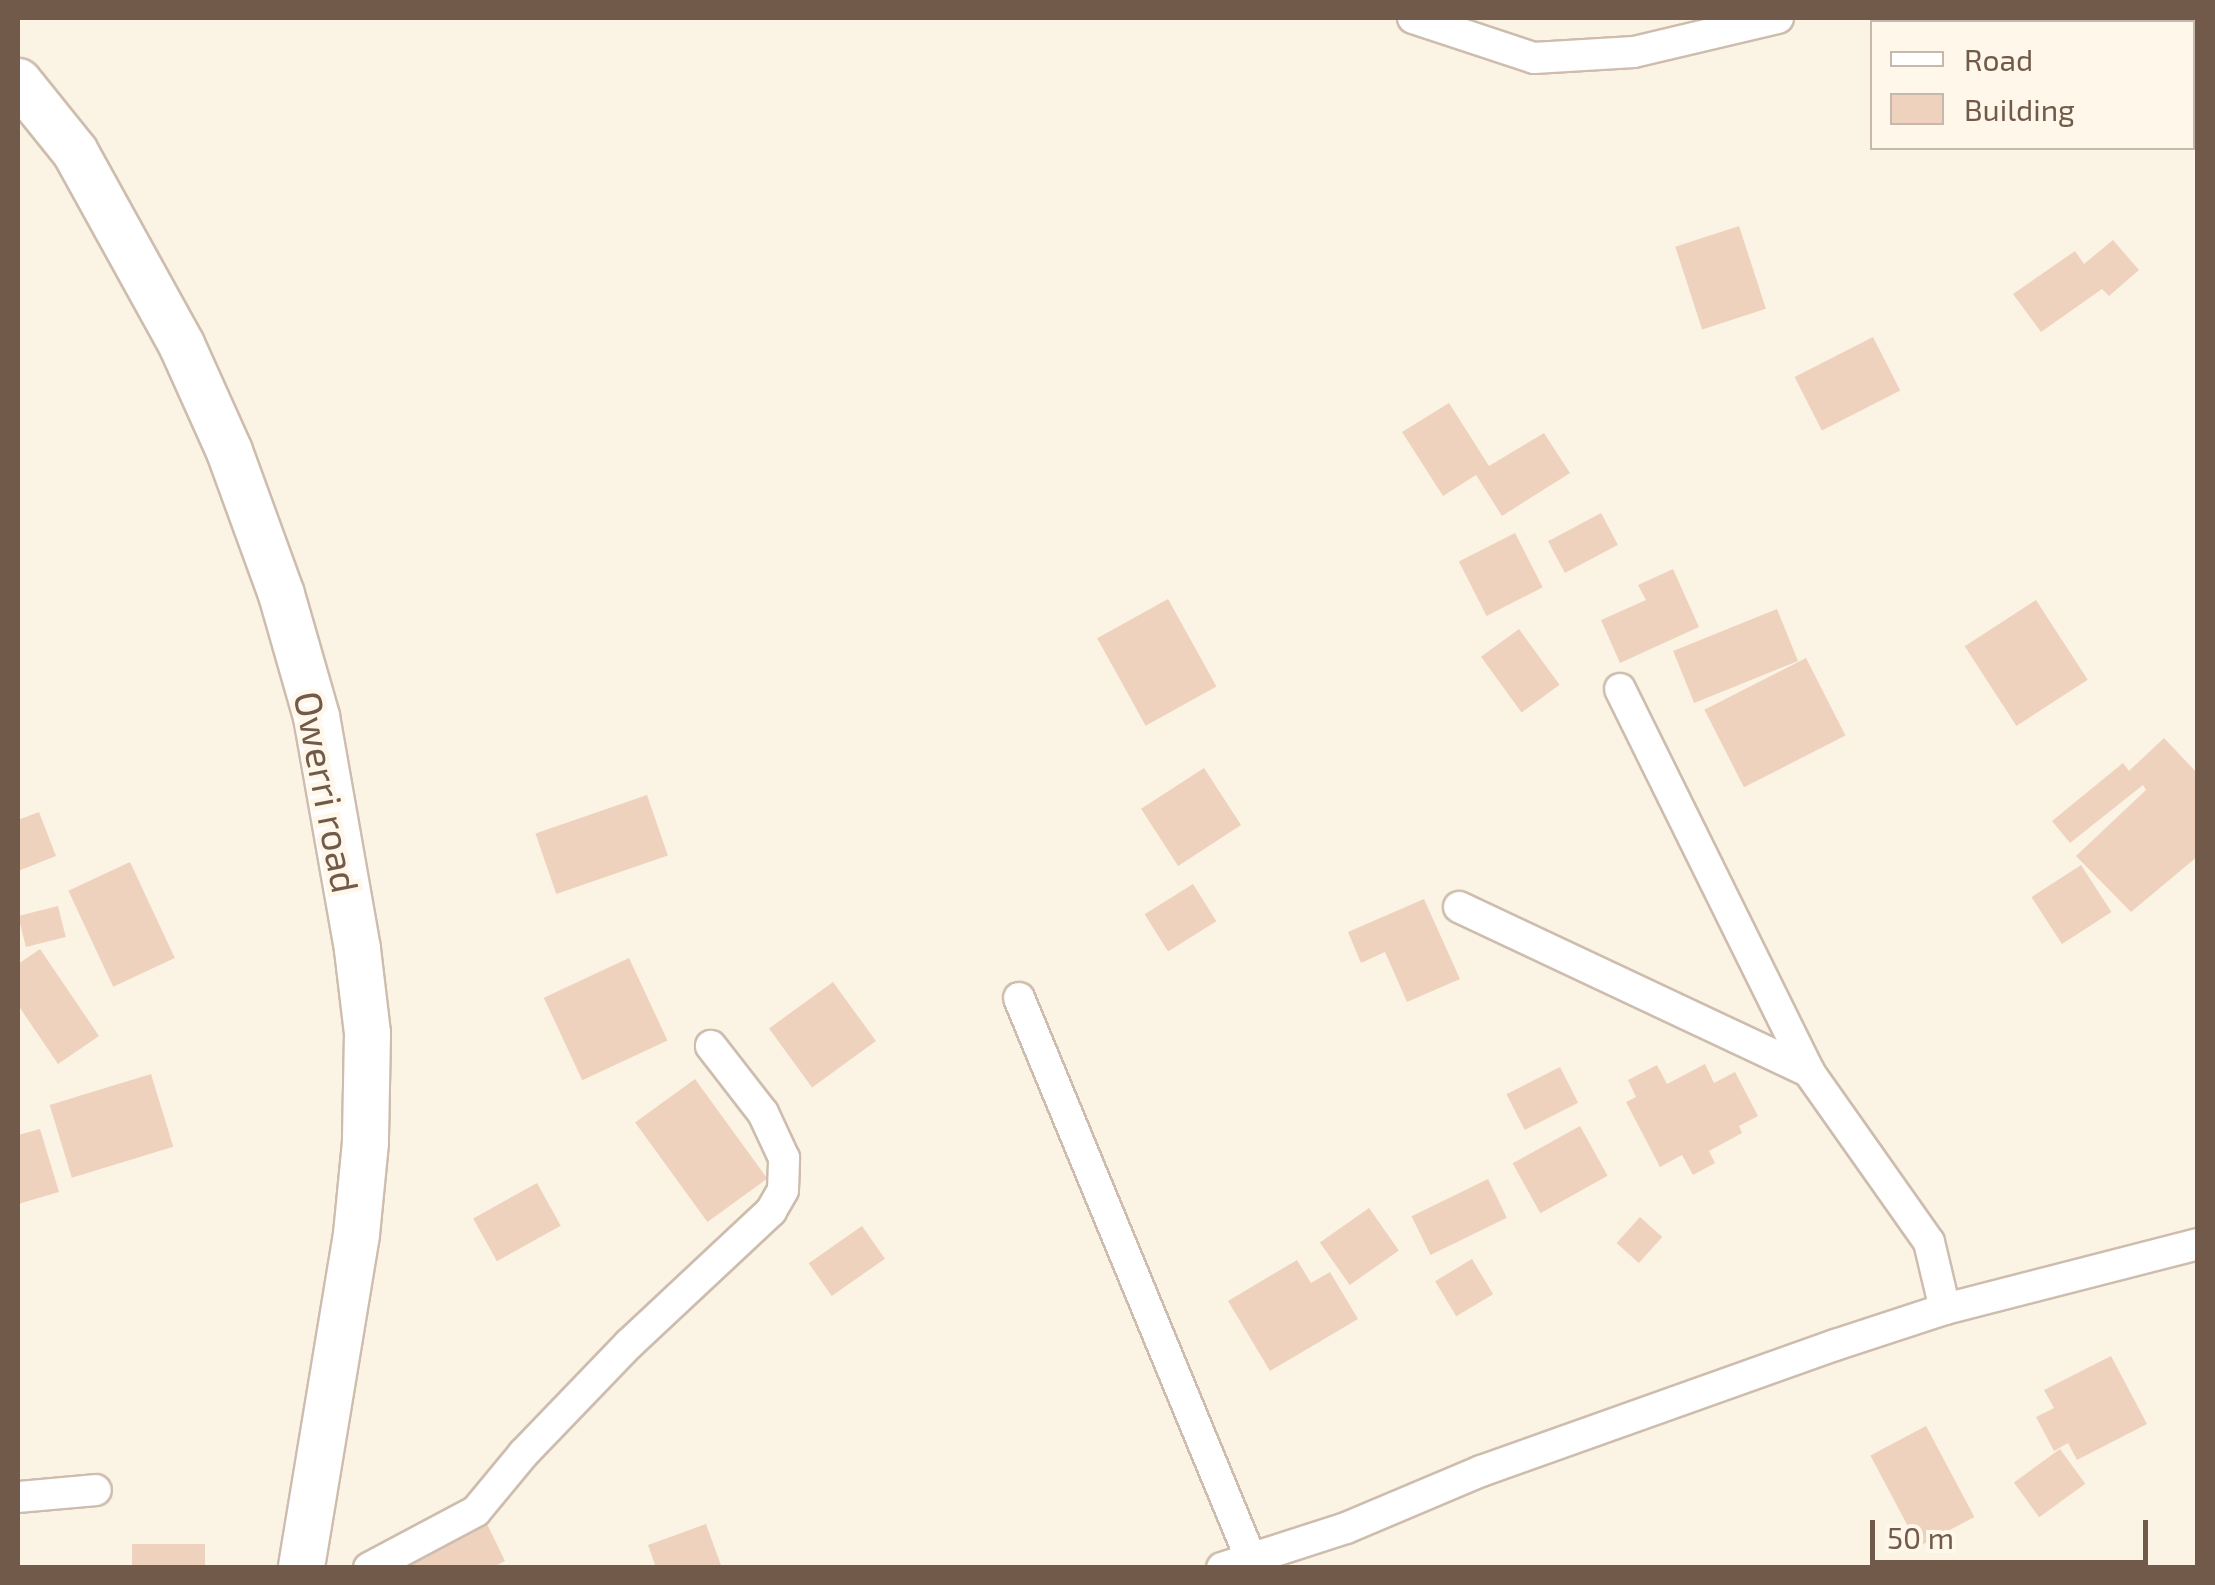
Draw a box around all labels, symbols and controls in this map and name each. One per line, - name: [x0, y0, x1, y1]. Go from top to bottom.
- legend: [1870, 20, 2195, 150]
- text: Road: [1964, 41, 2033, 77]
- text: Building: [1964, 91, 2075, 127]
- street label: Owerri road: [285, 687, 369, 897]
- scale bar: [1875, 1500, 2152, 1562]
- text: 50 m: [1887, 1519, 1954, 1555]

